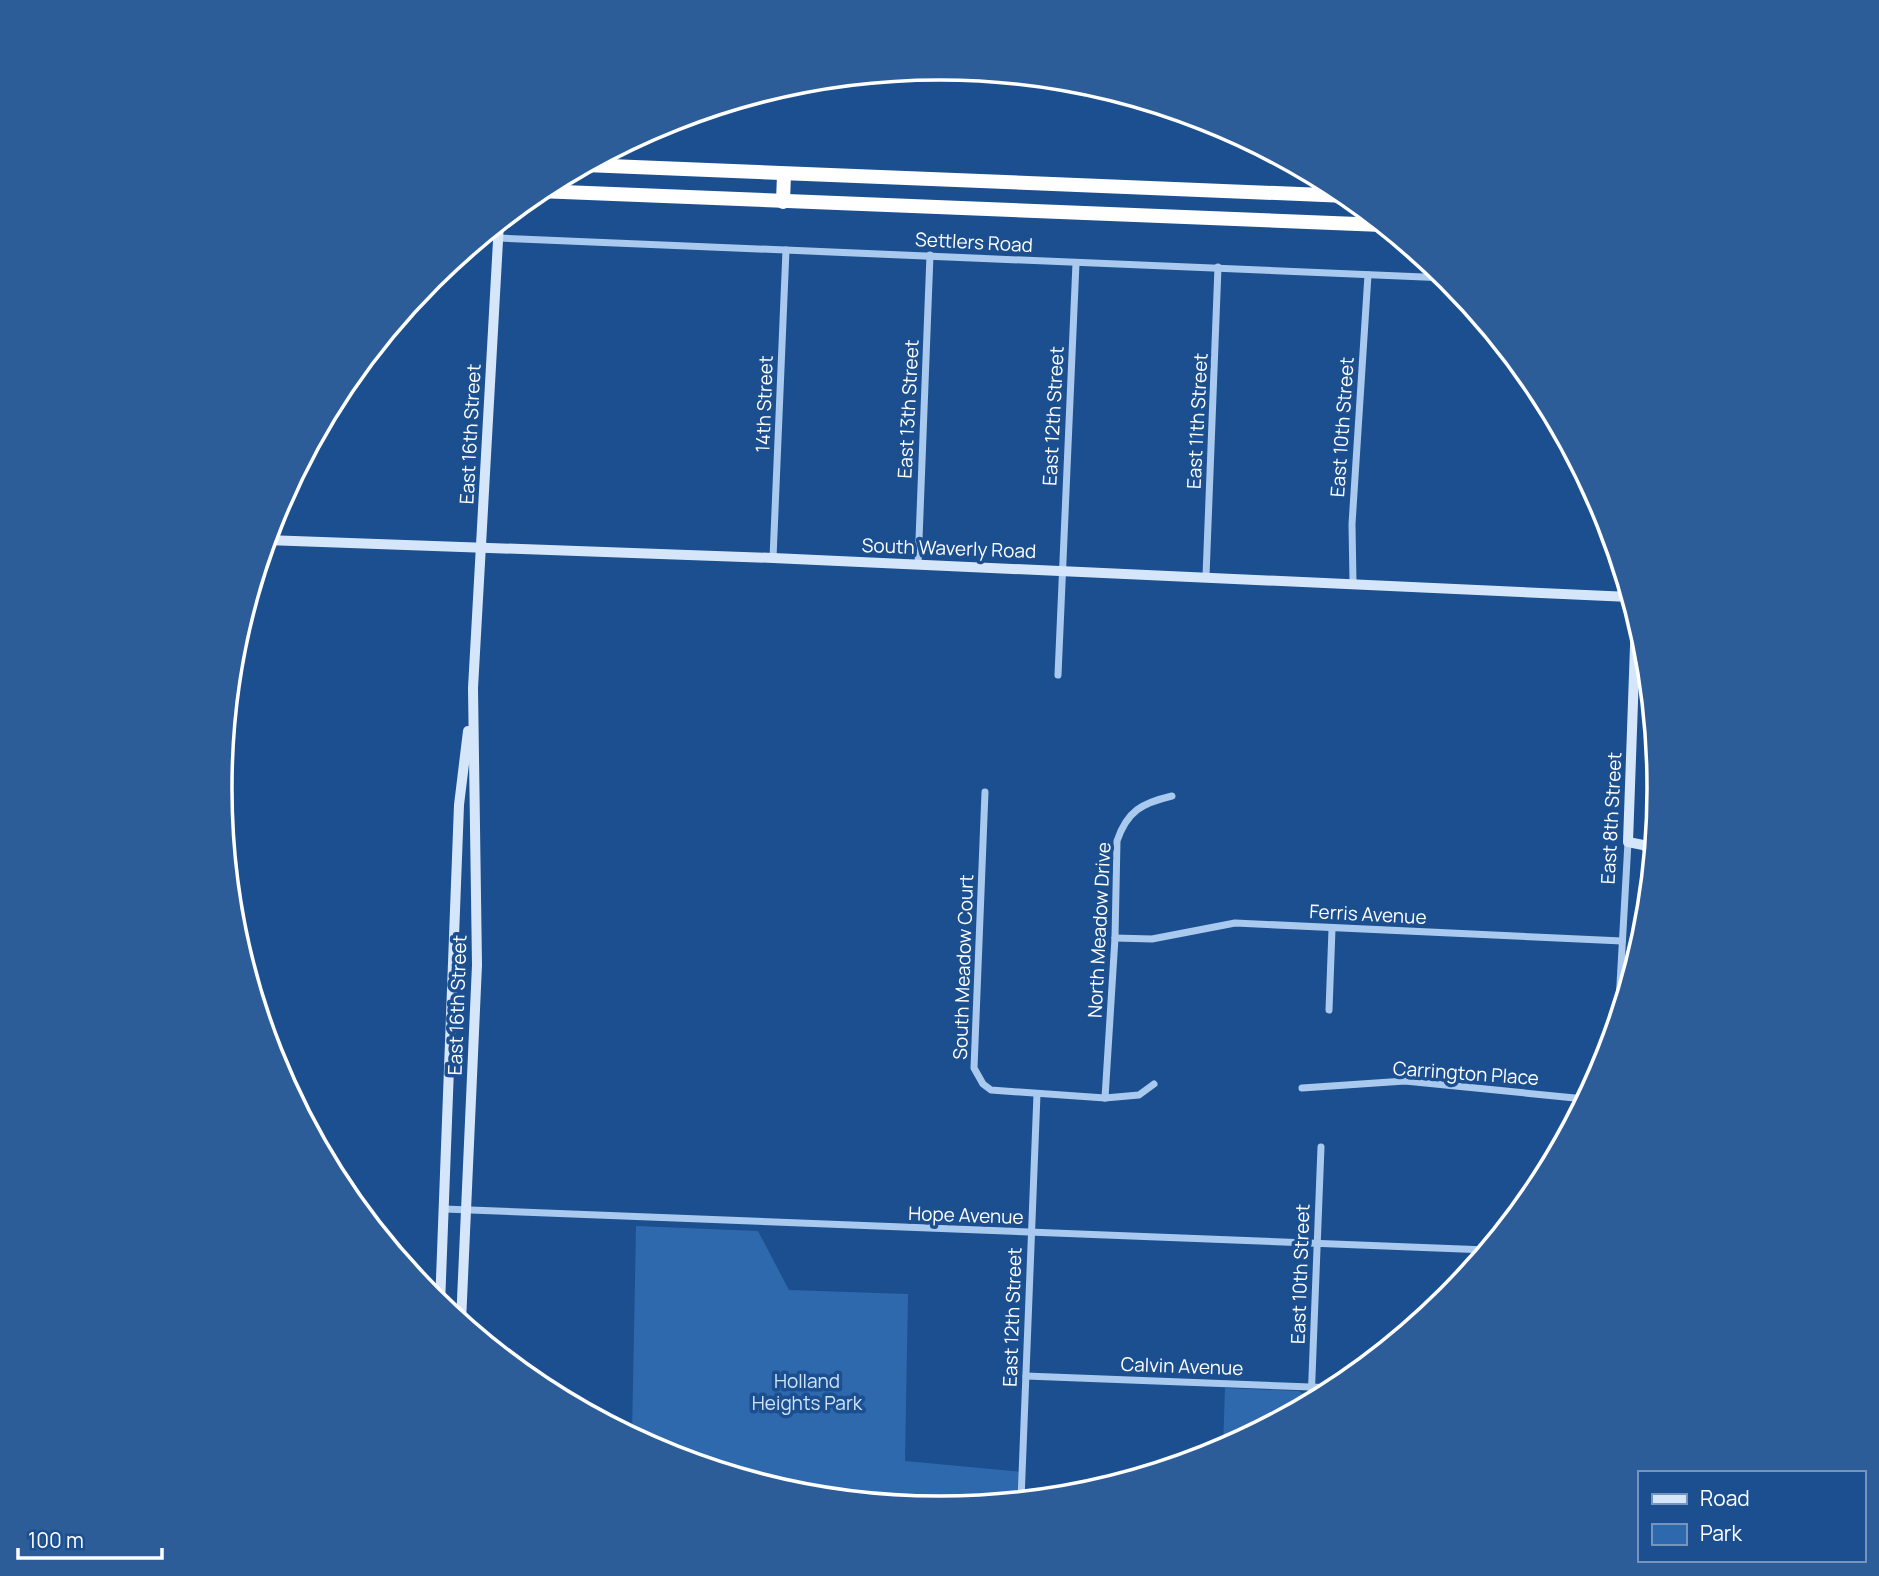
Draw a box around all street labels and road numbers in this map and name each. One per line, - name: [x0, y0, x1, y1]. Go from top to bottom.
- street label: Settlers Road: [915, 226, 1033, 258]
- street label: East 13th Street: [891, 339, 925, 479]
- street label: East 12th Street: [1036, 346, 1070, 486]
- street label: East 11th Street: [1180, 352, 1214, 490]
- street label: 14th Street: [749, 355, 779, 453]
- street label: East 10th Street: [1324, 356, 1360, 498]
- street label: East 16th Street: [453, 363, 487, 505]
- street label: South Waverly Road: [861, 532, 1037, 564]
- street label: East 8th Street: [1595, 751, 1627, 885]
- street label: North Meadow Drive: [1081, 841, 1117, 1019]
- street label: South Meadow Court: [947, 874, 979, 1060]
- street label: Ferris Avenue: [1309, 898, 1427, 930]
- street label: East 16th Street: [442, 934, 472, 1076]
- street label: Carrington Place: [1392, 1055, 1540, 1091]
- street label: Hope Avenue: [908, 1200, 1024, 1230]
- street label: East 10th Street: [1285, 1203, 1315, 1345]
- street label: East 12th Street: [997, 1247, 1027, 1387]
- street label: Calvin Avenue: [1120, 1351, 1244, 1381]

